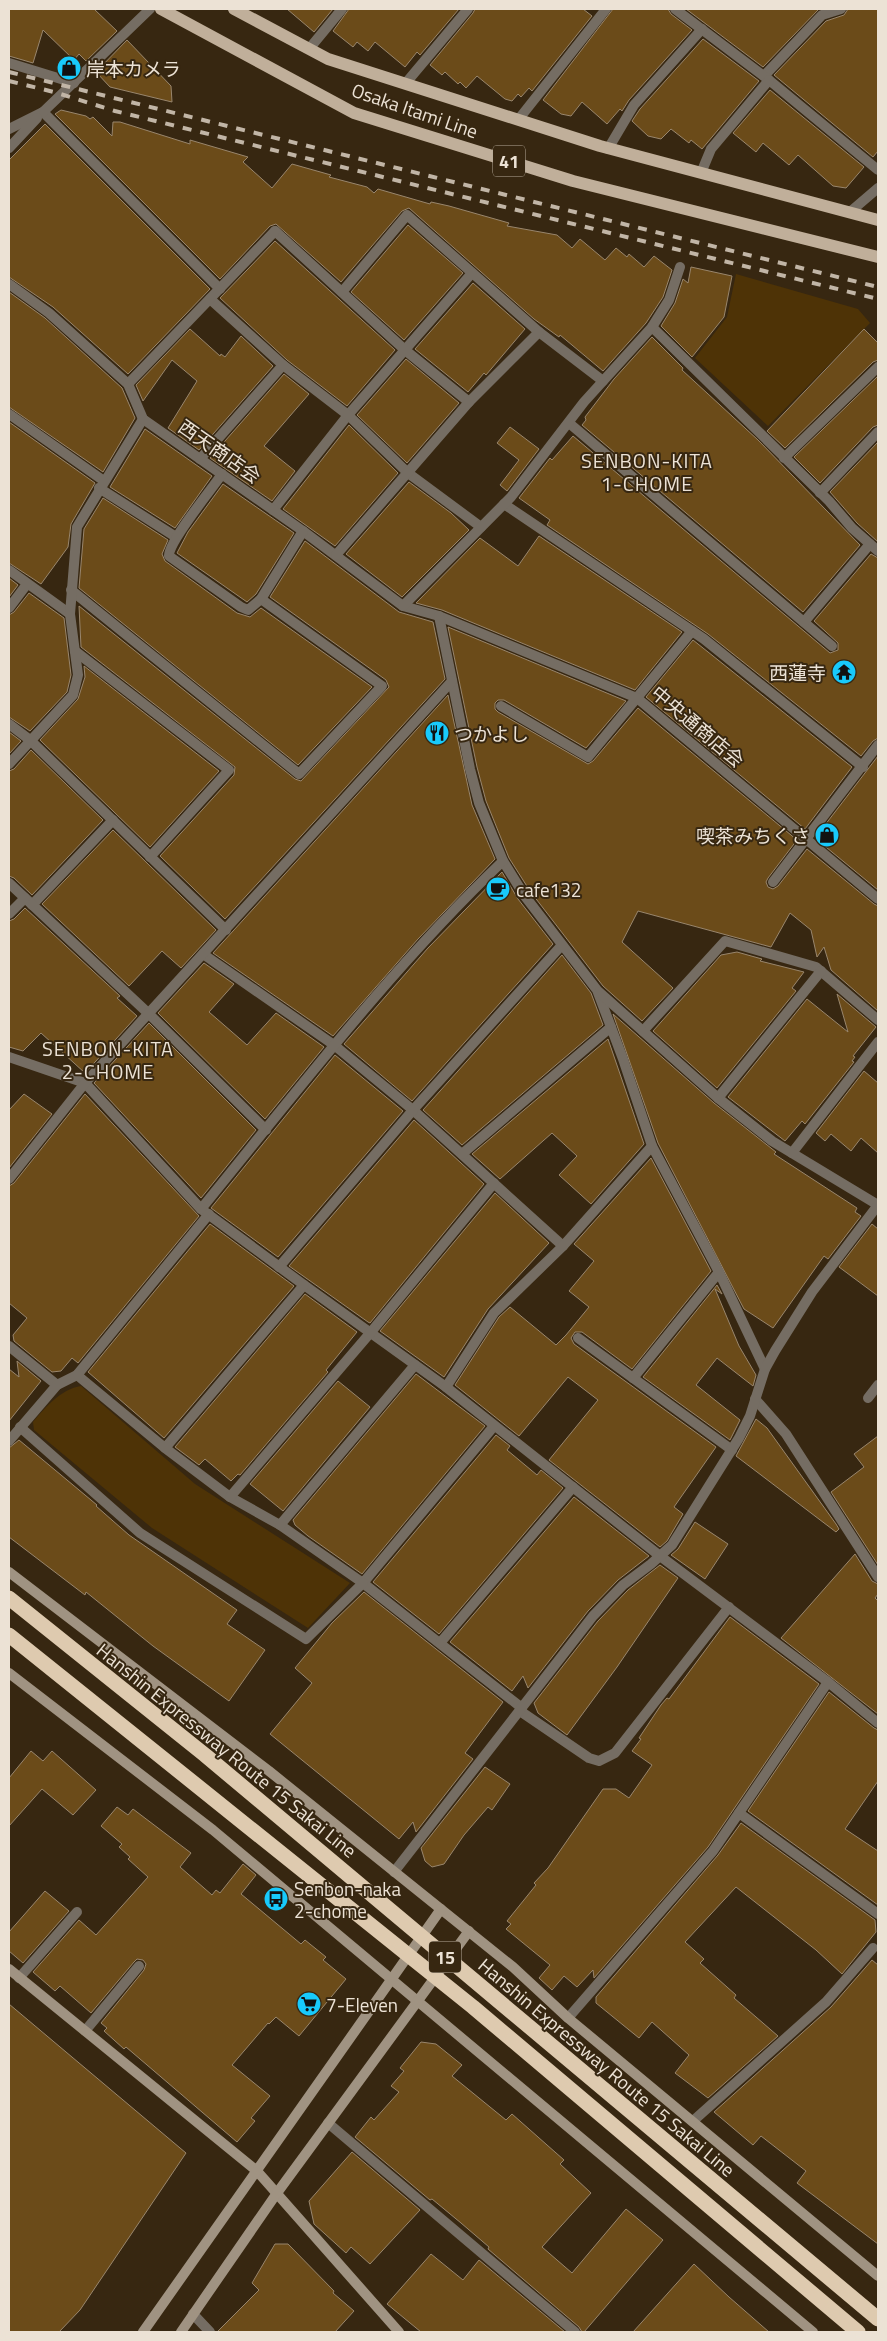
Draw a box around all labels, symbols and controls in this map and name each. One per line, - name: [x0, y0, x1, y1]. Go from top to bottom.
- place label: 岸本カメラ: [86, 54, 181, 83]
- shop icon: 岸本カメラ: [56, 55, 82, 81]
- street label: Osaka Itami Line: [348, 75, 482, 145]
- road number: 41: [493, 146, 525, 177]
- street label: 西天商店会: [173, 412, 267, 490]
- district label: SENBON-KITA 1-CHOME: [581, 445, 713, 499]
- place label: 西蓮寺: [769, 658, 826, 687]
- temple icon: 西蓮寺: [831, 659, 857, 685]
- street label: 中央通商店会: [645, 678, 751, 774]
- place label: つかよし: [454, 719, 529, 748]
- restaurant icon: つかよし: [424, 720, 450, 746]
- place label: 喫茶みちくさ: [696, 821, 810, 850]
- shop icon: 喫茶みちくさ: [814, 822, 840, 848]
- place label: cafe132: [516, 875, 581, 904]
- cafe icon: cafe132: [485, 876, 511, 902]
- district label: SENBON-KITA 2-CHOME: [42, 1033, 174, 1087]
- street label: Hanshin Expressway Route 15 Sakai Line: [91, 1636, 363, 1864]
- place label: Senbon-naka 2-chome: [294, 1874, 401, 1925]
- bus stop icon: Senbon-naka 2-chome: [263, 1886, 289, 1912]
- road number: 15: [429, 1941, 461, 1972]
- street label: Hanshin Expressway Route 15 Sakai Line: [472, 1951, 742, 2183]
- place label: 7-Eleven: [326, 1990, 398, 2019]
- supermarket icon: 7-Eleven: [296, 1991, 322, 2017]

